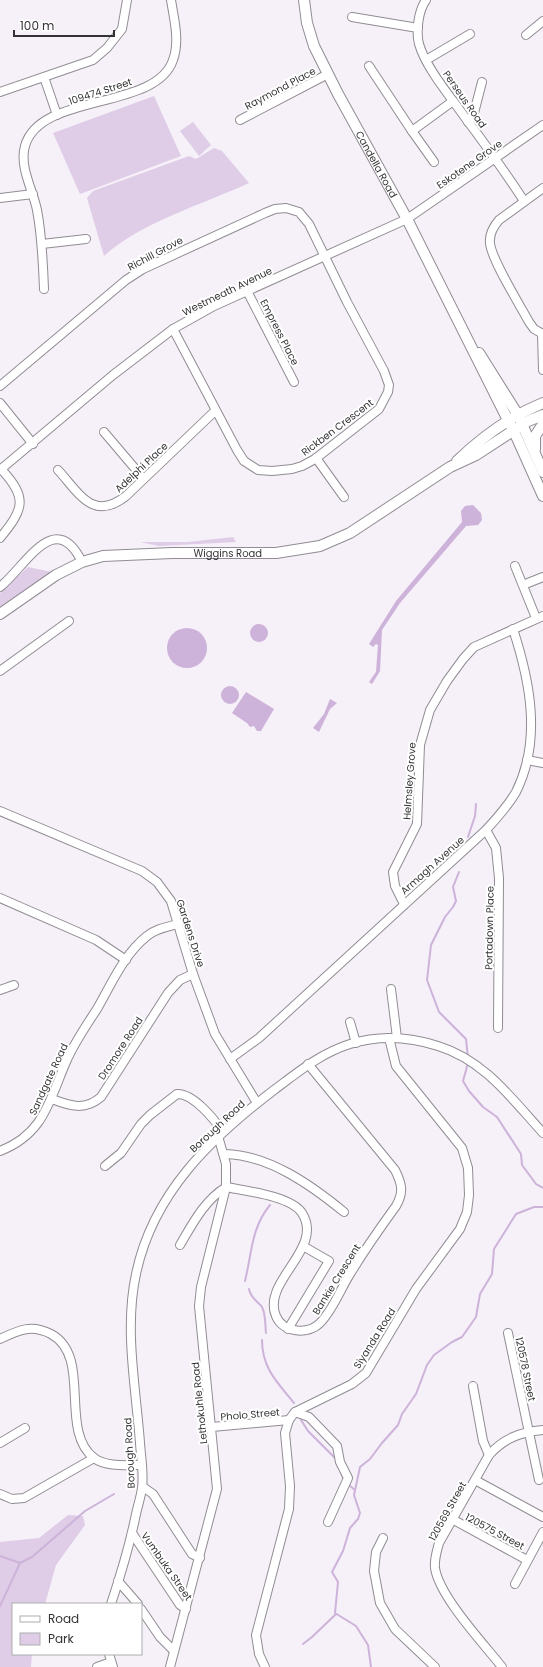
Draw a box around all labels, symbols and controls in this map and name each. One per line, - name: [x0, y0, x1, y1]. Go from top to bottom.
- scale bar: [14, 12, 114, 38]
- text: 100 m: [20, 17, 54, 34]
- street label: Raymond Place: [242, 63, 318, 113]
- street label: Perseus Road: [439, 67, 490, 131]
- street label: 109474 Street: [67, 74, 134, 109]
- street label: Candella Road: [352, 128, 401, 201]
- street label: Eskotene Grove: [434, 136, 505, 193]
- street label: Richill Grove: [125, 233, 186, 274]
- street label: Westmeath Avenue: [180, 263, 275, 320]
- street label: Empress Place: [256, 297, 303, 368]
- street label: Rickben Crescent: [298, 395, 377, 460]
- street label: Adelphi Place: [111, 439, 171, 496]
- street label: Wiggins Road: [193, 546, 262, 561]
- street label: Helmsley Grove: [399, 742, 420, 820]
- street label: Armagh Avenue: [397, 833, 467, 898]
- street label: Portadown Place: [481, 886, 498, 970]
- street label: Gardens Drive: [172, 897, 209, 969]
- street label: Dromore Road: [94, 1014, 146, 1083]
- street label: Sandgate Road: [25, 1041, 72, 1118]
- street label: Borough Road: [186, 1097, 248, 1156]
- street label: Bankie Crescent: [309, 1241, 364, 1318]
- street label: Siyanda Road: [350, 1305, 399, 1372]
- street label: 120578 Street: [511, 1336, 540, 1403]
- street label: Lethokuhle Road: [188, 1361, 211, 1445]
- street label: Pholo Street: [220, 1404, 281, 1425]
- street label: Borough Road: [120, 1417, 139, 1489]
- street label: 120569 Street: [425, 1478, 470, 1544]
- street label: 120575 Street: [462, 1510, 527, 1554]
- street label: Vumbuka Street: [137, 1529, 196, 1604]
- legend: [12, 1603, 142, 1655]
- text: Road: [48, 1610, 79, 1627]
- text: Park: [48, 1630, 75, 1647]

